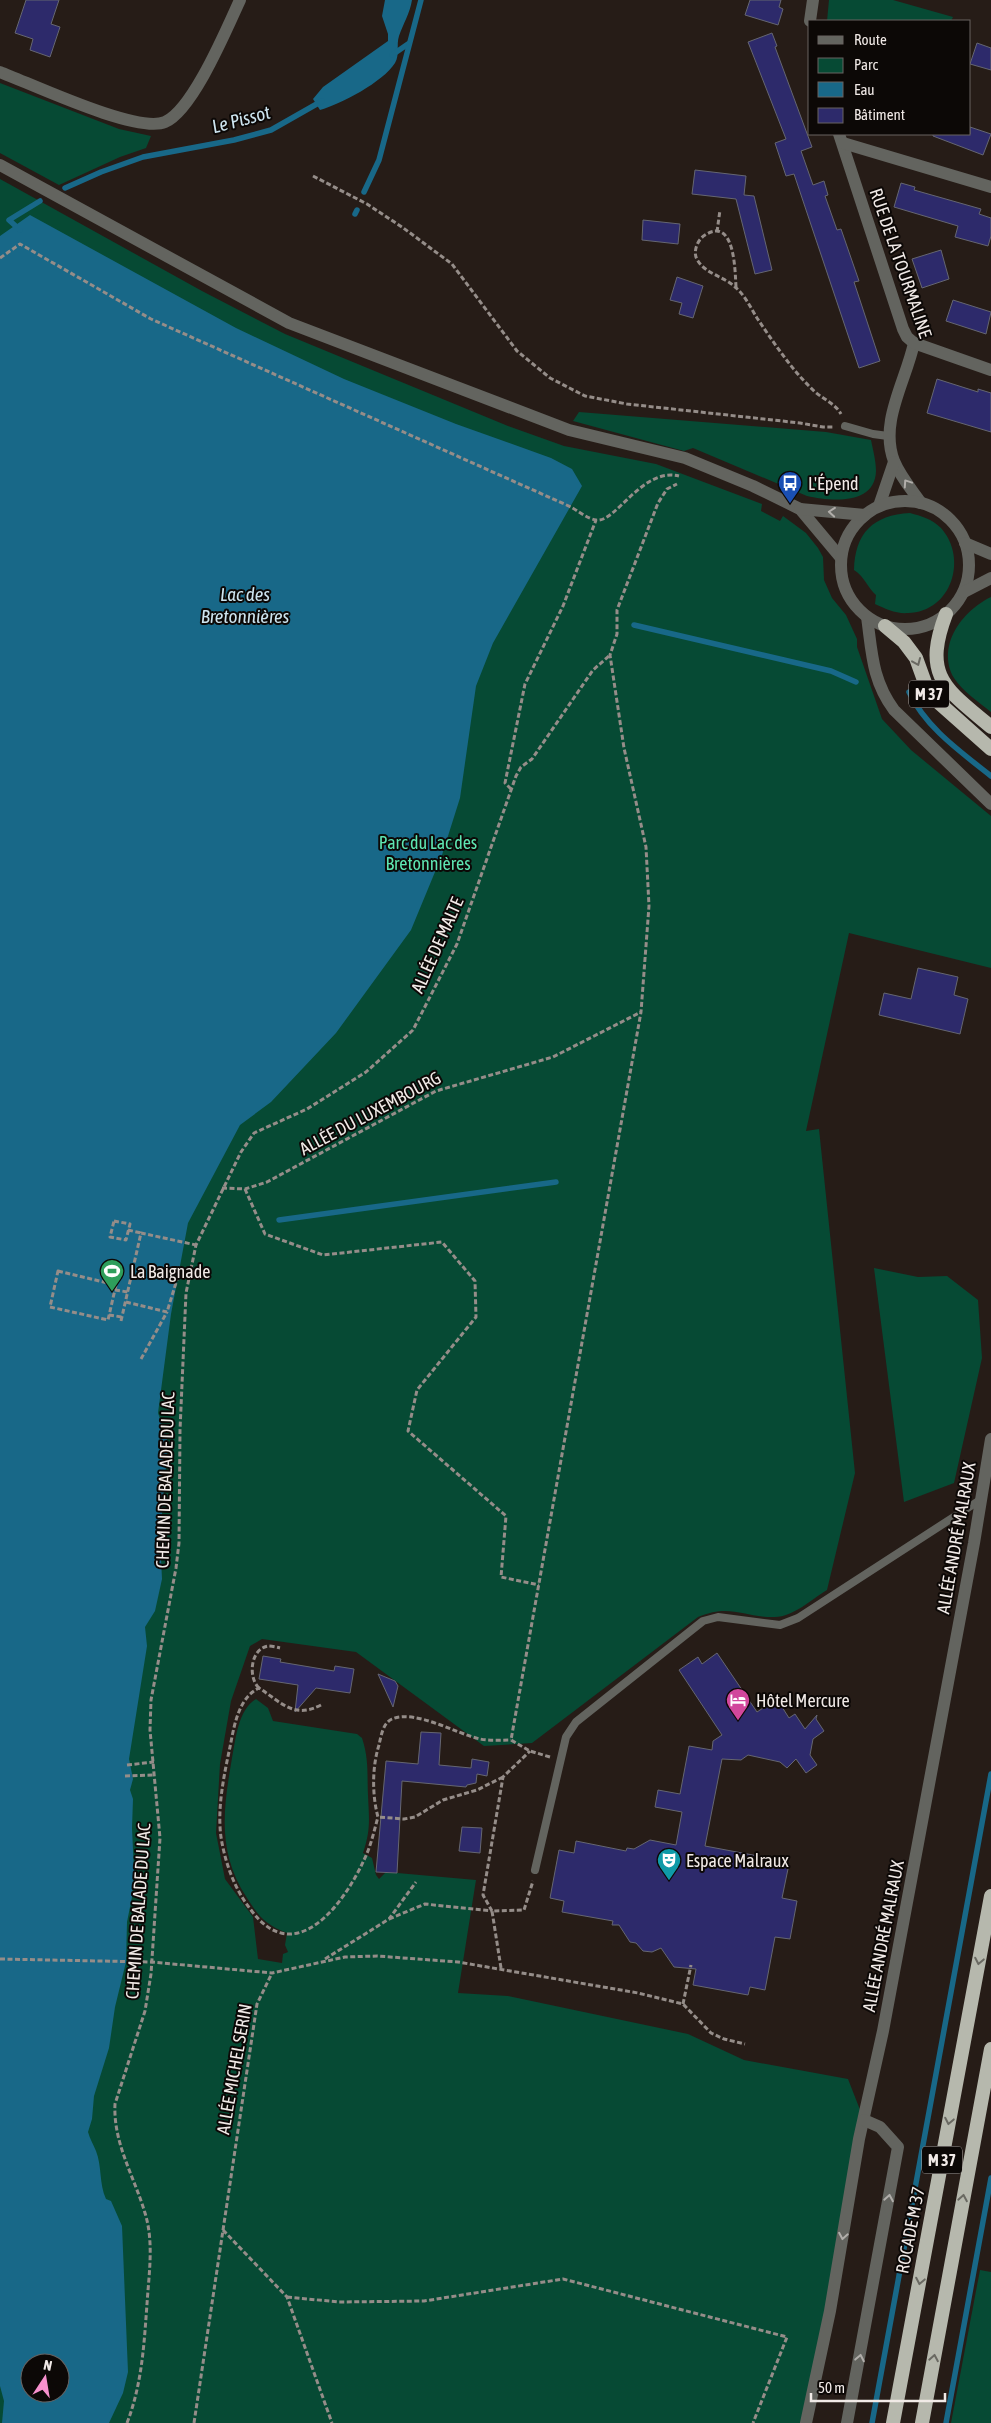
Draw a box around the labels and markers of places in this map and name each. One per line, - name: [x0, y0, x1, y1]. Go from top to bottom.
- bus stop icon: L'Épend: [777, 470, 803, 504]
- place label: L'Épend: [808, 473, 859, 494]
- sports icon: La Baignade: [99, 1258, 125, 1292]
- place label: La Baignade: [130, 1261, 210, 1282]
- hotel icon: Hôtel Mercure: [725, 1687, 751, 1721]
- place label: Hôtel Mercure: [756, 1690, 850, 1711]
- theatre icon: Espace Malraux: [656, 1847, 682, 1881]
- place label: Espace Malraux: [686, 1850, 789, 1871]

